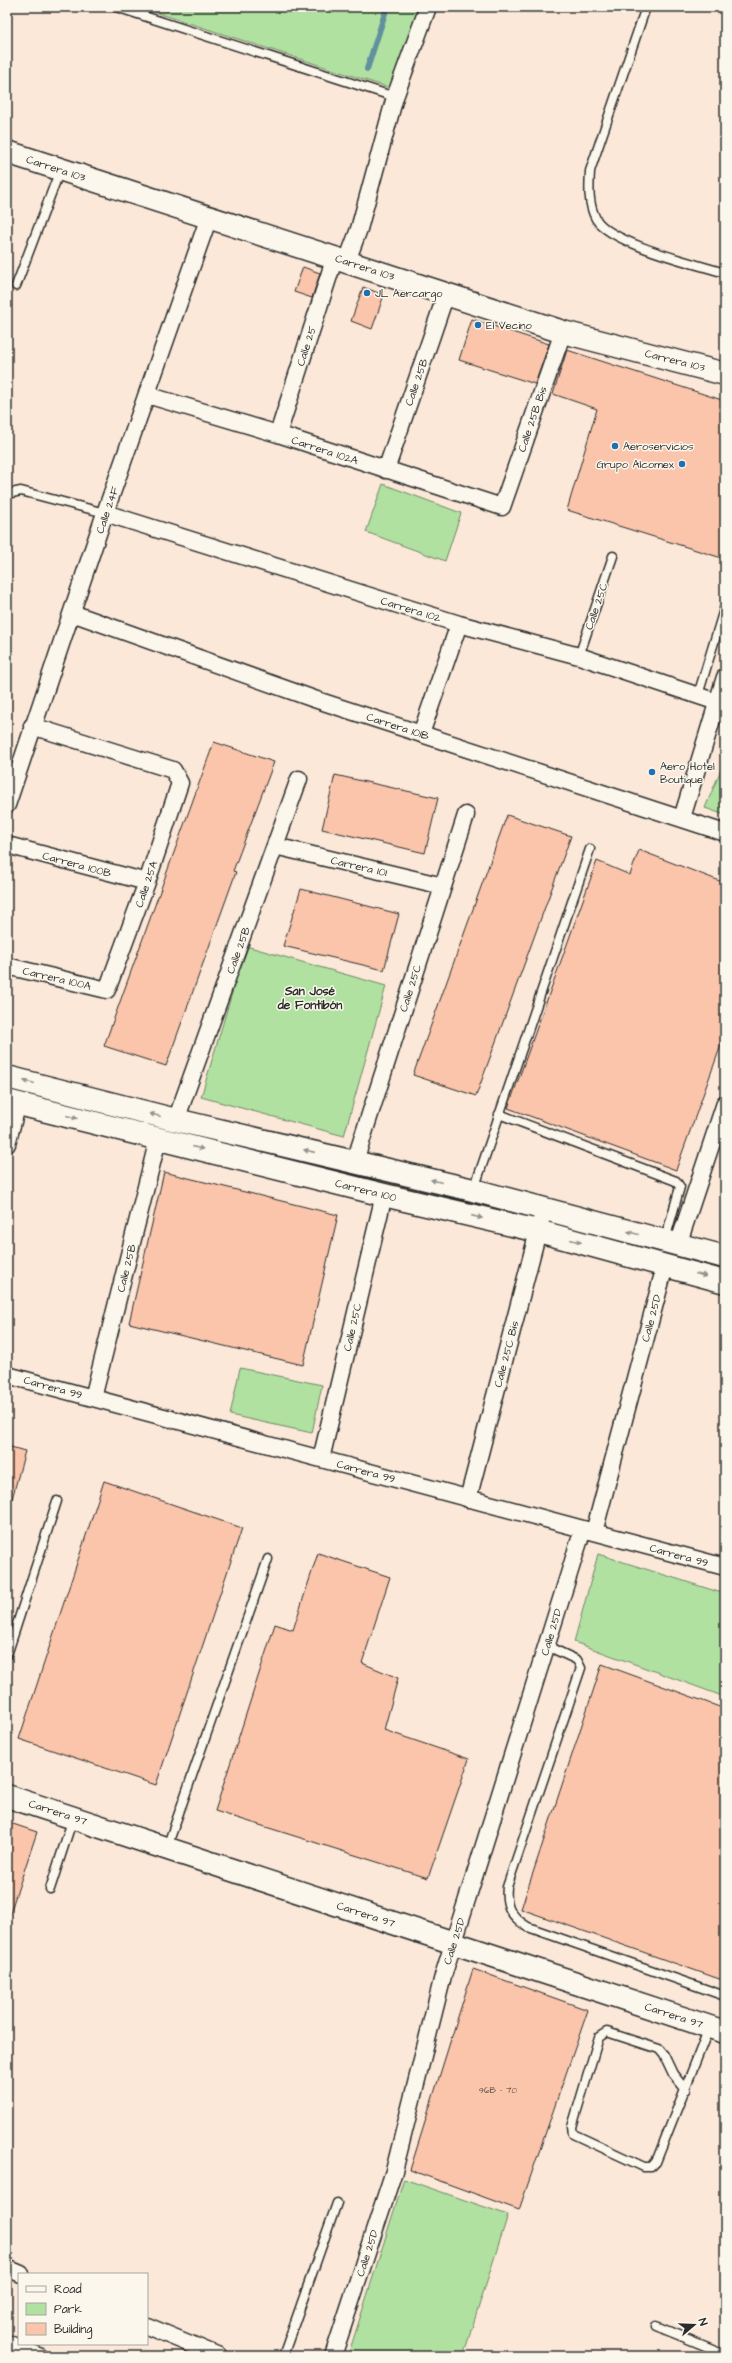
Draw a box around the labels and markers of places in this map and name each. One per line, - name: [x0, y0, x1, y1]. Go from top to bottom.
- place label: JL Aercargo: [375, 286, 443, 302]
- marker: JL Aercargo: [362, 288, 372, 298]
- place label: El Vecino: [486, 318, 533, 333]
- marker: El Vecino: [473, 320, 483, 330]
- place label: Aeroservicios: [623, 439, 694, 454]
- marker: Aeroservicios: [610, 441, 620, 451]
- place label: Grupo Alcomex: [596, 457, 675, 472]
- marker: Grupo Alcomex: [677, 459, 687, 469]
- place label: Aero Hotel Boutique: [660, 759, 715, 787]
- marker: Aero Hotel Boutique: [647, 767, 657, 777]

